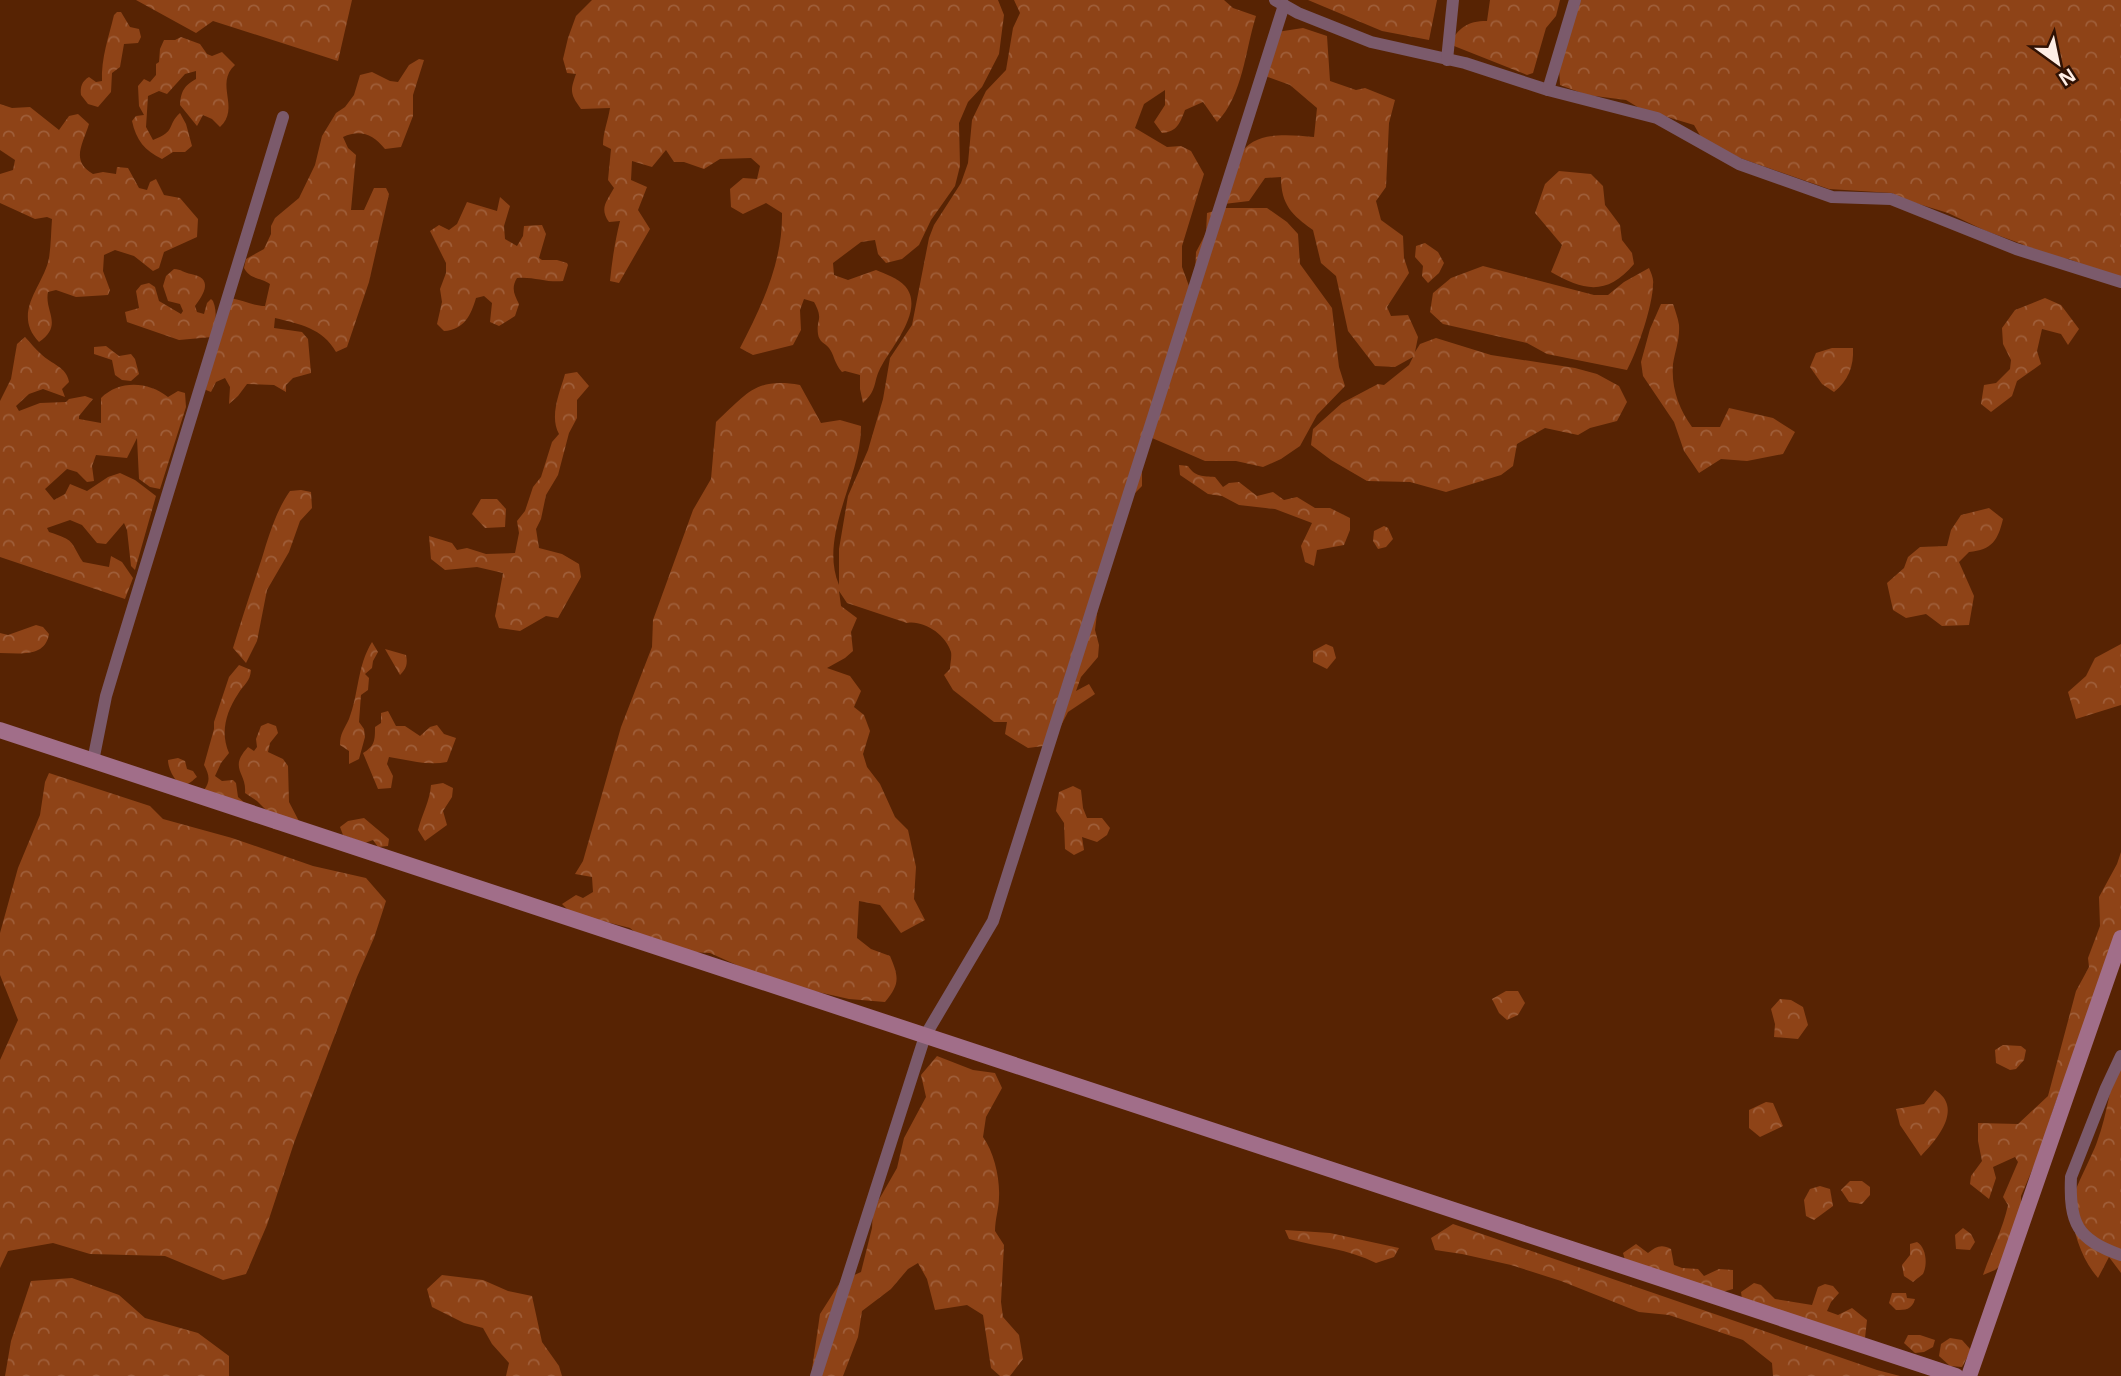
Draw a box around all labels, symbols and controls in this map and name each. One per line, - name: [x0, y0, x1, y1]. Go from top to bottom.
- north arrow: [2023, 28, 2093, 98]
- text: N: [2054, 62, 2081, 92]

